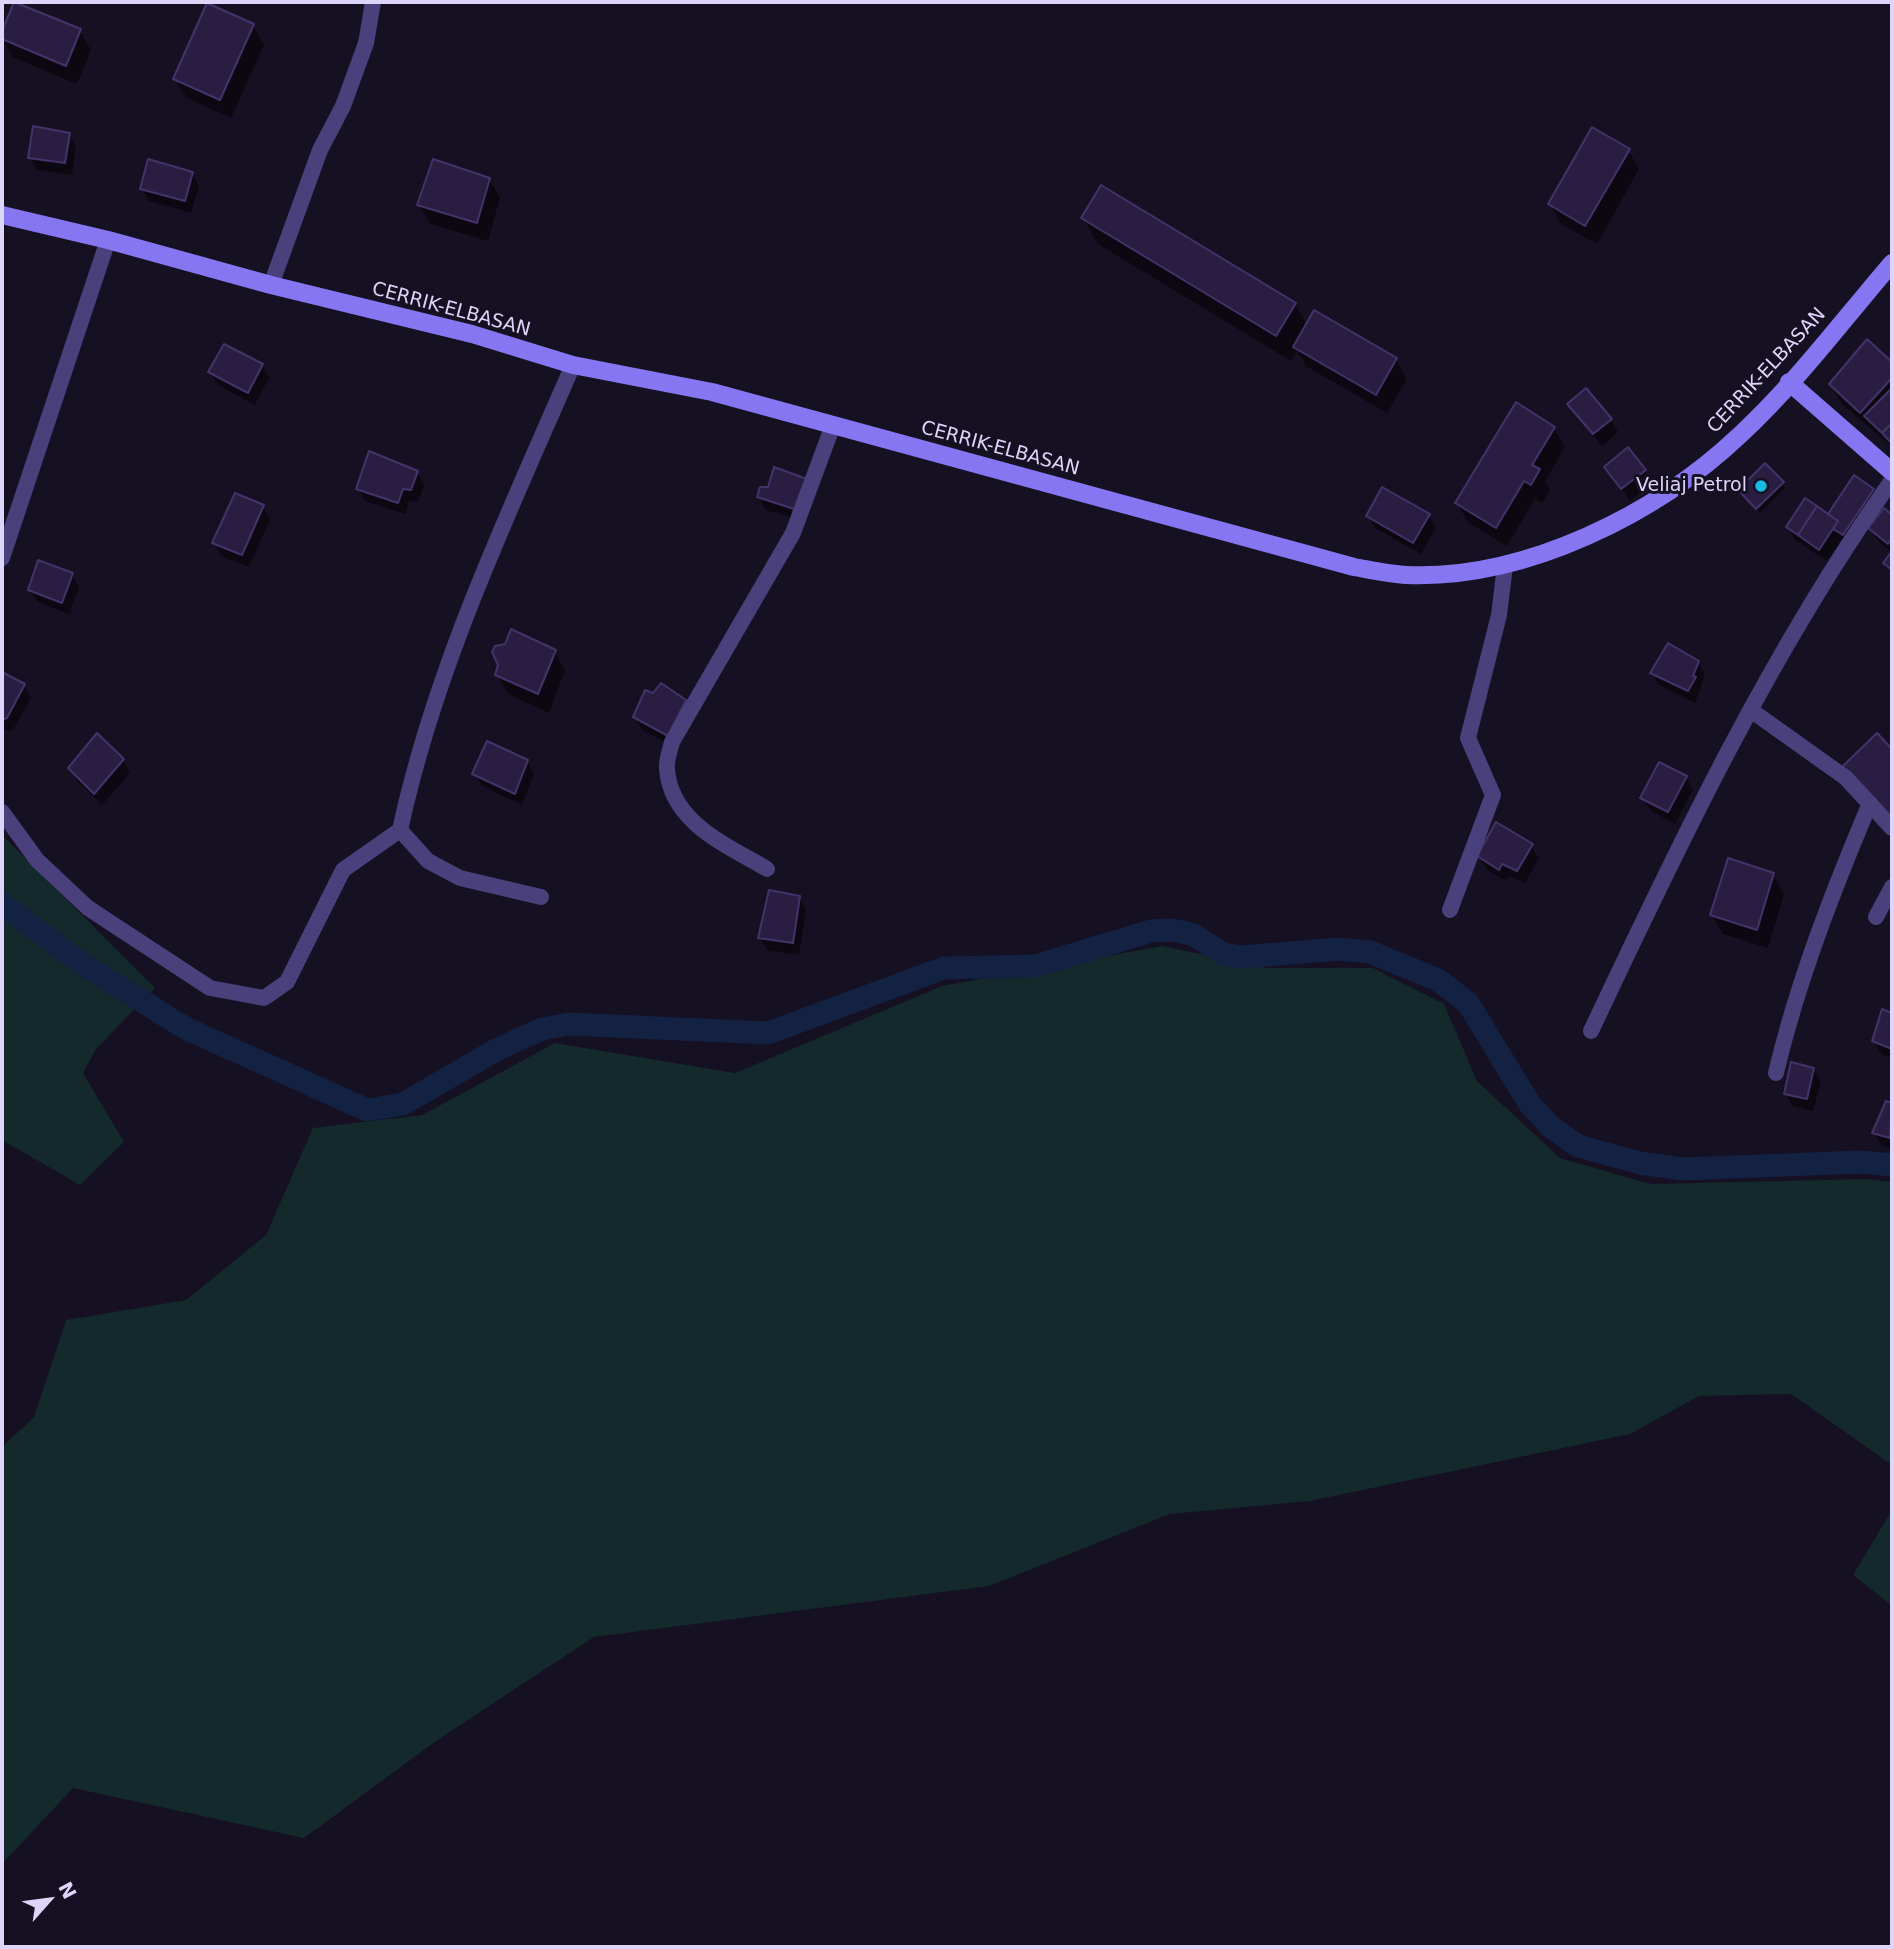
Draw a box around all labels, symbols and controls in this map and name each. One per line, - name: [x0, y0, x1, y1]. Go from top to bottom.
- street label: CERRIK-ELBASAN: [369, 278, 533, 342]
- street label: CERRIK-ELBASAN: [1703, 304, 1831, 438]
- street label: CERRIK-ELBASAN: [918, 417, 1082, 481]
- place label: Veliaj Petrol: [1636, 475, 1747, 497]
- marker: Veliaj Petrol: [1753, 478, 1769, 494]
- north arrow: [14, 1865, 84, 1935]
- text: N: [54, 1878, 81, 1902]

